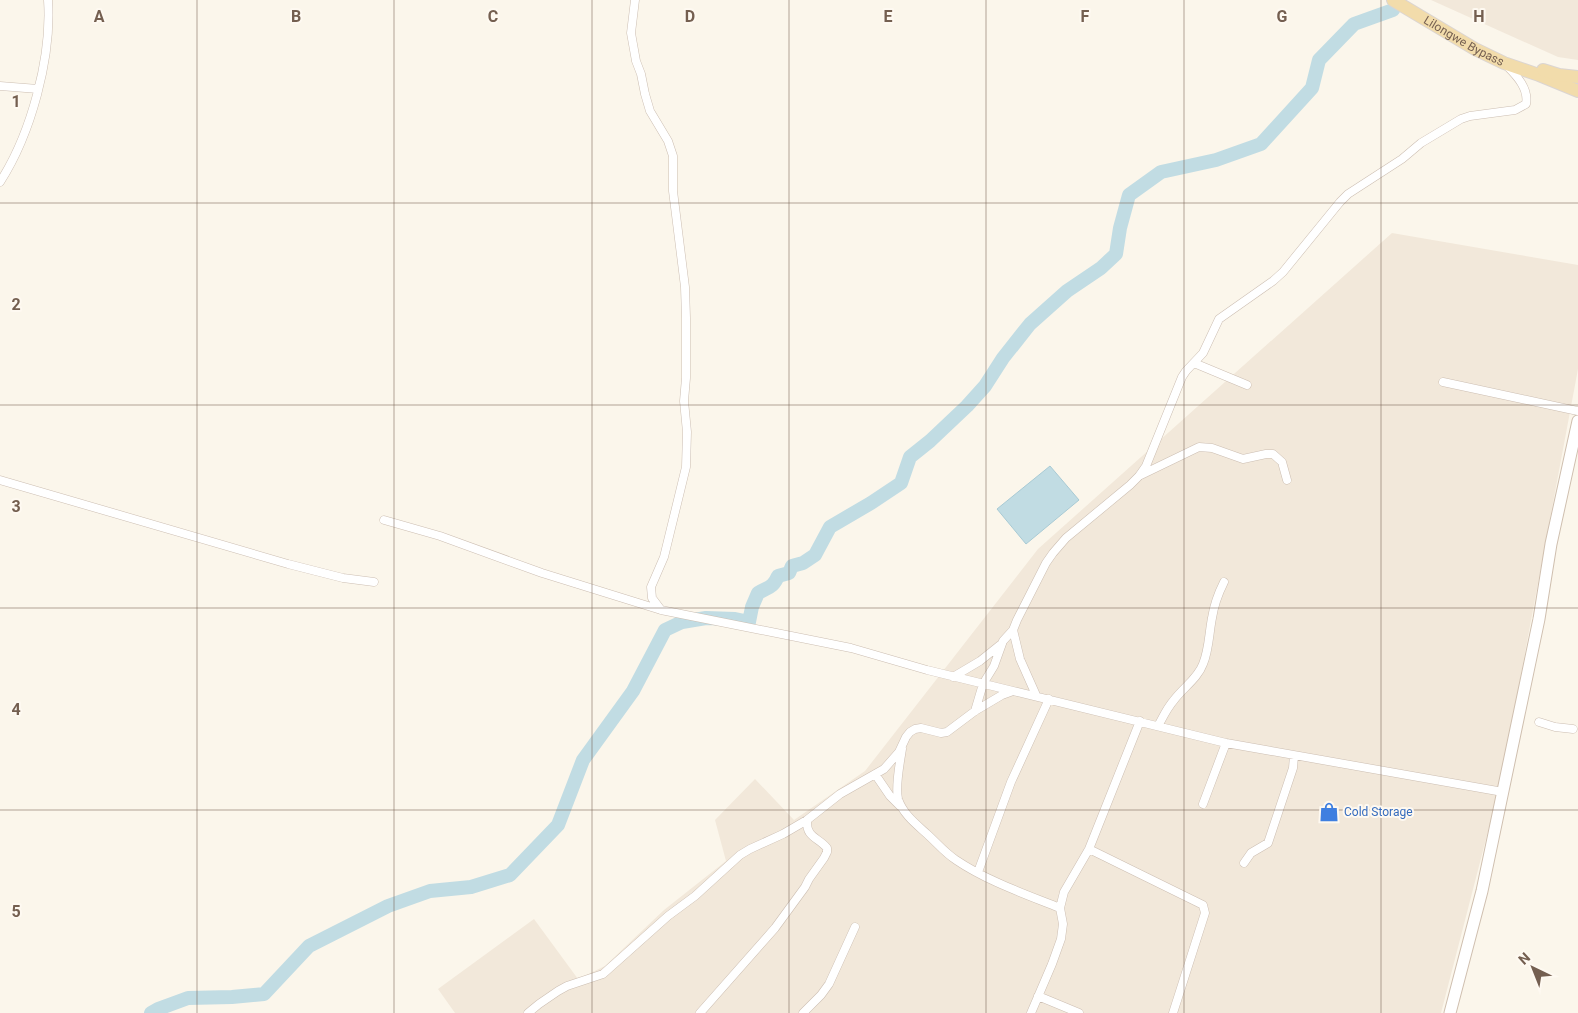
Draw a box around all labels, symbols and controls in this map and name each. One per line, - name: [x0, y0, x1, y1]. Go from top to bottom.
- text: A: [94, 7, 105, 26]
- text: B: [291, 7, 301, 26]
- text: C: [488, 7, 498, 26]
- text: D: [685, 7, 695, 26]
- text: E: [884, 7, 893, 26]
- text: F: [1081, 7, 1090, 26]
- text: G: [1277, 7, 1288, 26]
- text: H: [1473, 7, 1485, 26]
- street label: Lilongwe Bypass: [1421, 13, 1506, 69]
- text: 1: [11, 92, 21, 111]
- text: 2: [11, 295, 21, 314]
- text: 3: [11, 497, 21, 516]
- text: 4: [11, 700, 21, 719]
- shop icon: Cold Storage: [1318, 801, 1340, 823]
- place label: Cold Storage: [1344, 805, 1413, 819]
- text: 5: [11, 902, 21, 921]
- north arrow: [1508, 943, 1558, 993]
- text: N: [1515, 949, 1533, 968]

